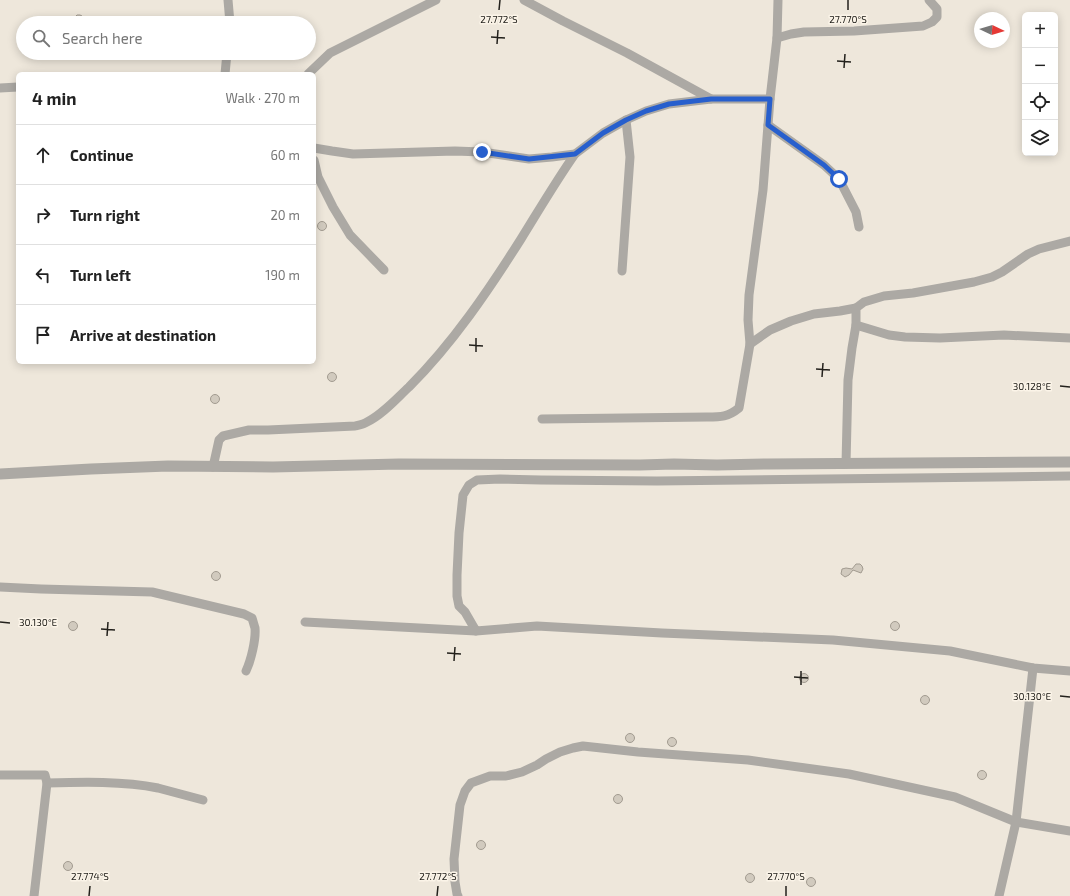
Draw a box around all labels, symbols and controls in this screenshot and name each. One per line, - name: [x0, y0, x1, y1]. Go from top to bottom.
- north arrow: [974, 12, 1010, 48]
- map controls: [1022, 12, 1058, 156]
- button: +: [1022, 12, 1058, 48]
- text: 27.772°S: [480, 13, 518, 25]
- text: 27.770°S: [829, 13, 867, 25]
- search box: [16, 16, 316, 60]
- icon: search: [30, 27, 52, 49]
- text: Search here: [62, 29, 143, 47]
- button: −: [1022, 48, 1058, 84]
- button: locate: [1022, 84, 1058, 120]
- text: 4 min: [32, 88, 76, 108]
- text: Walk · 270 m: [225, 90, 300, 106]
- button: layers: [1022, 120, 1058, 156]
- route end: [473, 143, 491, 161]
- icon: ahead: [32, 144, 54, 166]
- text: Continue: [70, 146, 133, 164]
- text: 60 m: [270, 147, 300, 163]
- route start: [830, 170, 848, 188]
- icon: right: [32, 204, 54, 226]
- text: Turn right: [70, 206, 140, 224]
- text: 20 m: [271, 207, 300, 223]
- icon: left: [32, 264, 54, 286]
- text: Turn left: [70, 266, 131, 284]
- text: 190 m: [265, 267, 300, 283]
- icon: arrive: [32, 324, 54, 346]
- text: Arrive at destination: [70, 326, 216, 344]
- text: 30.128°E: [1013, 380, 1052, 392]
- text: 30.130°E: [19, 616, 58, 628]
- text: 30.130°E: [1013, 690, 1052, 702]
- text: 27.774°S: [71, 870, 109, 882]
- text: 27.772°S: [419, 870, 457, 882]
- text: 27.770°S: [767, 870, 805, 882]

